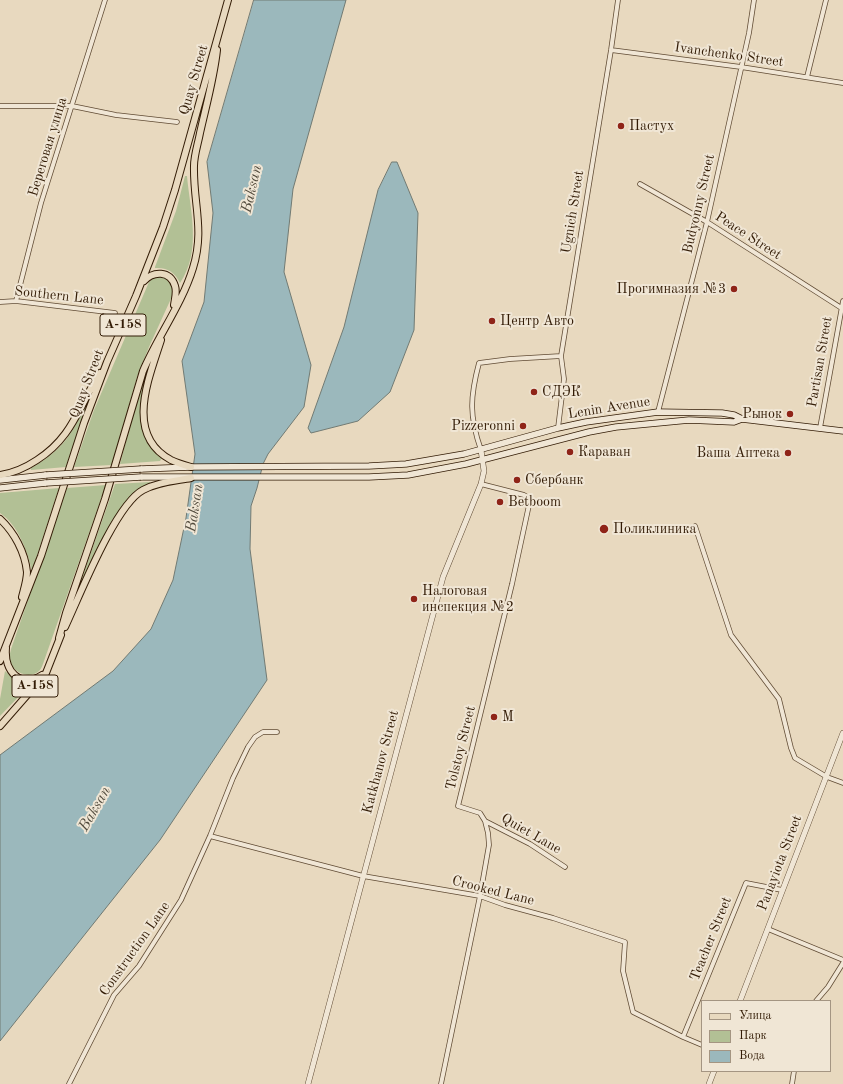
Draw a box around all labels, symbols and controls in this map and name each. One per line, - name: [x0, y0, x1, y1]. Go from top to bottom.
- street label: Ivanchenko Street: [673, 39, 785, 71]
- street label: Quay Street: [176, 43, 212, 117]
- street label: Береговая улица: [25, 95, 71, 199]
- place label: Пастух: [629, 118, 674, 134]
- marker: Пастух: [616, 121, 626, 131]
- street label: Budyonny Street: [679, 153, 719, 255]
- water label: Baksan: [238, 163, 266, 215]
- street label: Ugnich Street: [558, 169, 588, 255]
- street label: Peace Street: [712, 208, 784, 264]
- place label: Прогимназия №3: [617, 281, 726, 297]
- street label: Southern Lane: [14, 283, 104, 309]
- marker: Прогимназия №3: [729, 284, 739, 294]
- place label: Центр Авто: [500, 313, 574, 329]
- road number: А-158: [100, 314, 146, 336]
- street label: Partisan Street: [804, 315, 836, 409]
- marker: Центр Авто: [487, 316, 497, 326]
- street label: Quay Street: [66, 347, 108, 421]
- place label: СДЭК: [542, 384, 581, 400]
- marker: СДЭК: [529, 387, 539, 397]
- street label: Lenin Avenue: [567, 393, 651, 423]
- place label: Рынок: [742, 406, 782, 422]
- marker: Рынок: [785, 409, 795, 419]
- place label: Pizzeronni: [451, 418, 515, 434]
- marker: Pizzeronni: [518, 421, 528, 431]
- place label: Караван: [578, 444, 631, 460]
- place label: Ваша Аптека: [697, 445, 780, 461]
- marker: Караван: [565, 447, 575, 457]
- marker: Ваша Аптека: [783, 448, 793, 458]
- place label: Сбербанк: [525, 472, 584, 488]
- marker: Сбербанк: [512, 475, 522, 485]
- water label: Baksan: [182, 483, 208, 533]
- place label: Betboom: [508, 494, 561, 510]
- marker: Betboom: [495, 497, 505, 507]
- place label: Поликлиника: [613, 521, 696, 537]
- marker: Поликлиника: [598, 523, 610, 535]
- place label: Налоговая инспекция №2: [422, 583, 514, 616]
- marker: Налоговая инспекция №2: [409, 594, 419, 604]
- road number: А-158: [12, 675, 58, 697]
- street label: Tolstoy Street: [442, 704, 480, 792]
- street label: Katkhanov Street: [359, 708, 403, 816]
- place label: М: [502, 709, 514, 725]
- marker: М: [489, 712, 499, 722]
- water label: Baksan: [75, 783, 115, 835]
- street label: Quiet Lane: [498, 810, 564, 858]
- street label: Panayiota Street: [754, 813, 806, 913]
- street label: Crooked Lane: [450, 873, 536, 909]
- street label: Teacher Street: [686, 894, 736, 984]
- street label: Construction Lane: [96, 898, 174, 1000]
- legend: [701, 1000, 831, 1072]
- text: Улица: [739, 1010, 772, 1022]
- text: Парк: [739, 1030, 767, 1042]
- text: Вода: [739, 1050, 765, 1062]

